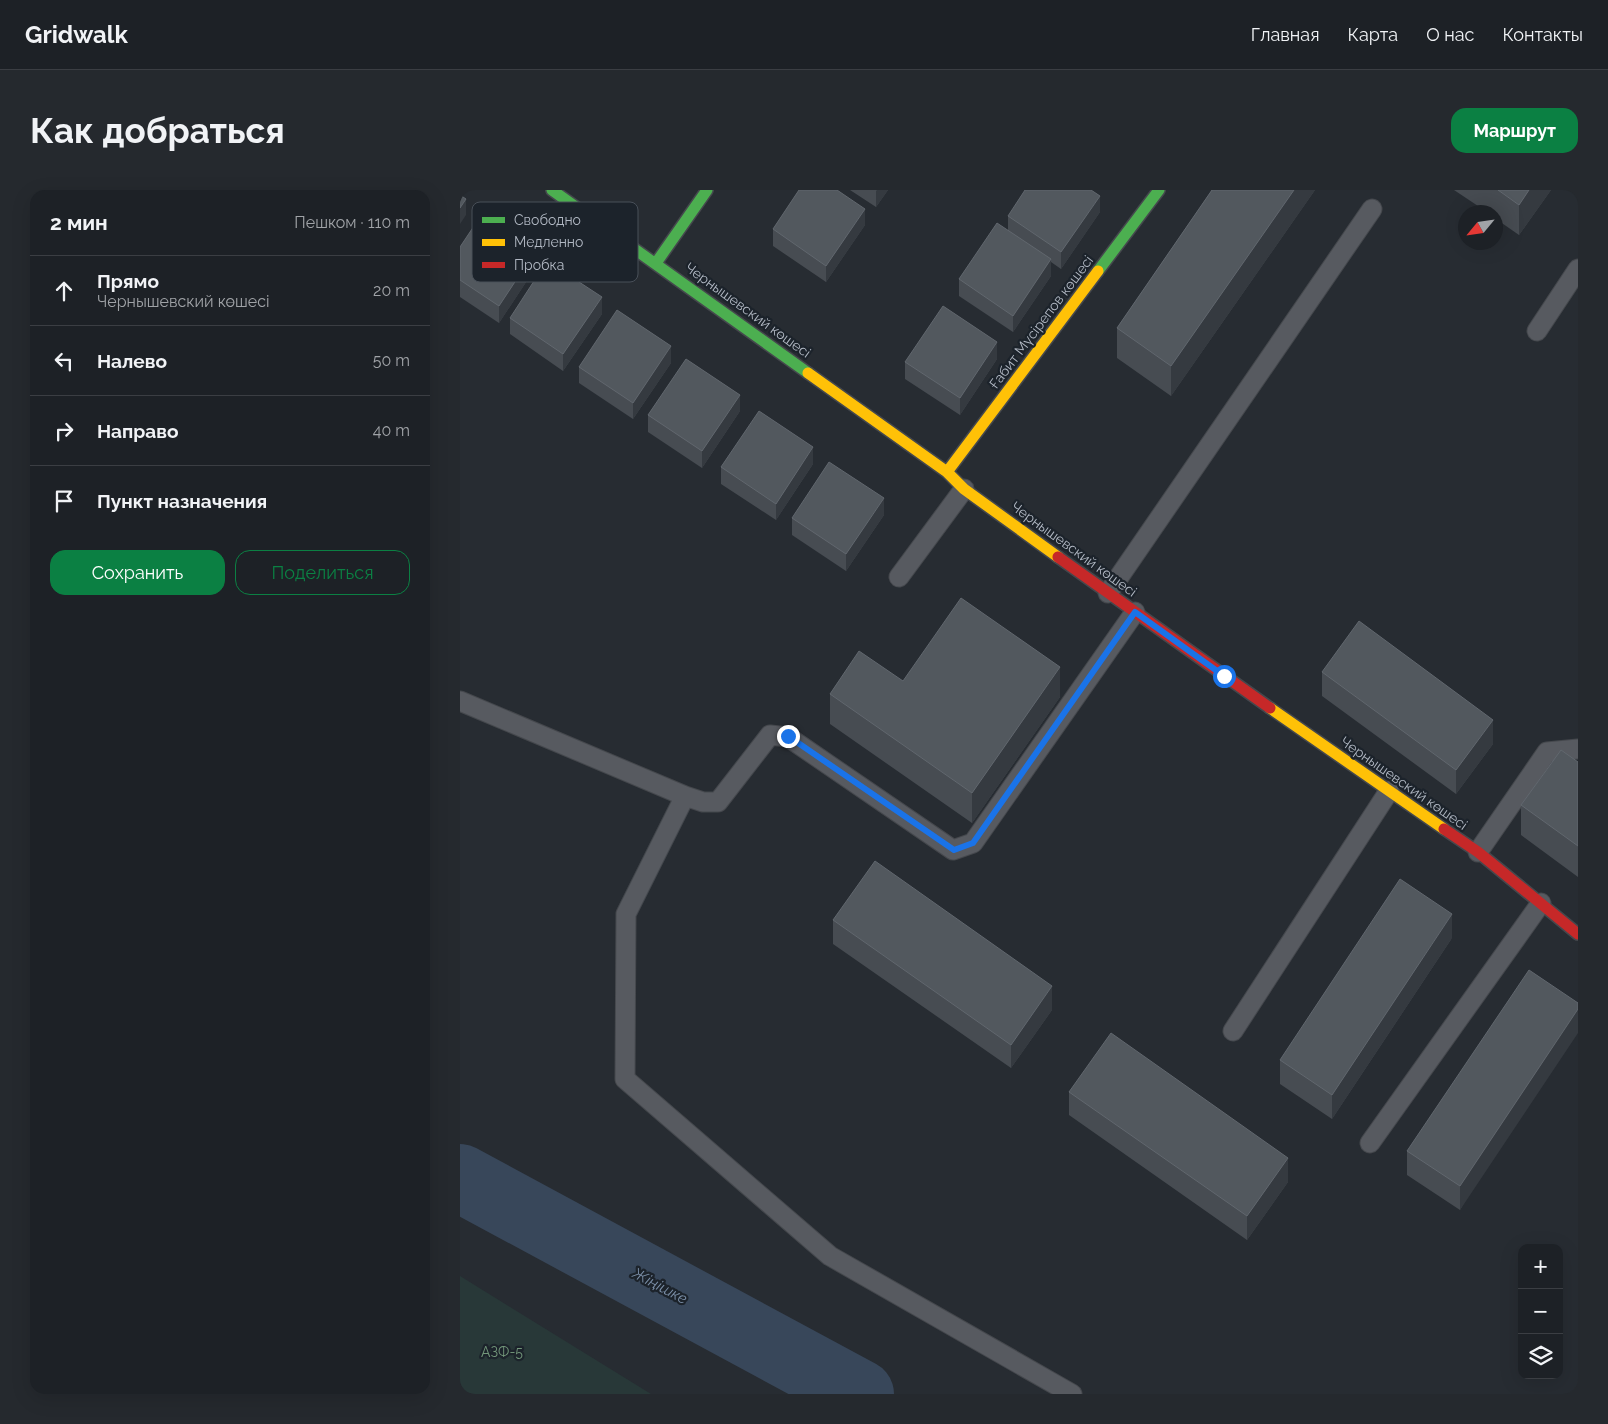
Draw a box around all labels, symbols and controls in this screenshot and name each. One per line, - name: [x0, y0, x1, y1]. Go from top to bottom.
- text: Gridwalk: [25, 20, 128, 49]
- text: Главная: [1251, 24, 1319, 45]
- text: Карта: [1347, 24, 1398, 45]
- text: О нас: [1426, 24, 1474, 45]
- text: Контакты: [1502, 24, 1583, 45]
- button: Маршрут: [1451, 108, 1578, 153]
- text: Как добраться: [30, 110, 285, 151]
- legend: [472, 202, 638, 282]
- north arrow: [1458, 205, 1503, 250]
- text: 2 мин: [50, 210, 108, 235]
- text: Свободно: [514, 212, 581, 228]
- text: Пешком · 110 m: [294, 213, 410, 232]
- text: Медленно: [514, 234, 583, 250]
- street label: Ғабит Мүсірепов көшесі: [986, 252, 1096, 392]
- text: Пробка: [514, 257, 564, 273]
- street label: Чернышевский көшесі: [682, 259, 814, 361]
- text: Прямо: [97, 270, 159, 292]
- icon: ahead: [50, 277, 78, 305]
- text: 20 m: [373, 281, 410, 300]
- text: Чернышевский көшесі: [97, 292, 269, 311]
- icon: left: [50, 347, 78, 375]
- text: Налево: [97, 350, 167, 372]
- text: 50 m: [373, 351, 410, 370]
- icon: right: [50, 417, 78, 445]
- text: Направо: [97, 420, 178, 442]
- text: 40 m: [373, 421, 410, 440]
- icon: arrive: [50, 487, 78, 515]
- text: Пункт назначения: [97, 490, 267, 512]
- street label: Чернышевский көшесі: [1008, 498, 1140, 600]
- button: Сохранить: [50, 550, 225, 595]
- button: Поделиться: [235, 550, 410, 595]
- route start: [1213, 665, 1236, 688]
- route end: [777, 725, 800, 748]
- street label: Чернышевский көшесі: [1338, 733, 1470, 833]
- map controls: [1518, 1244, 1563, 1379]
- button: +: [1518, 1244, 1563, 1289]
- water label: Жіңішке: [629, 1264, 690, 1308]
- button: −: [1518, 1289, 1563, 1334]
- button: layers: [1518, 1334, 1563, 1379]
- park label: АЗФ-5: [481, 1344, 523, 1360]

